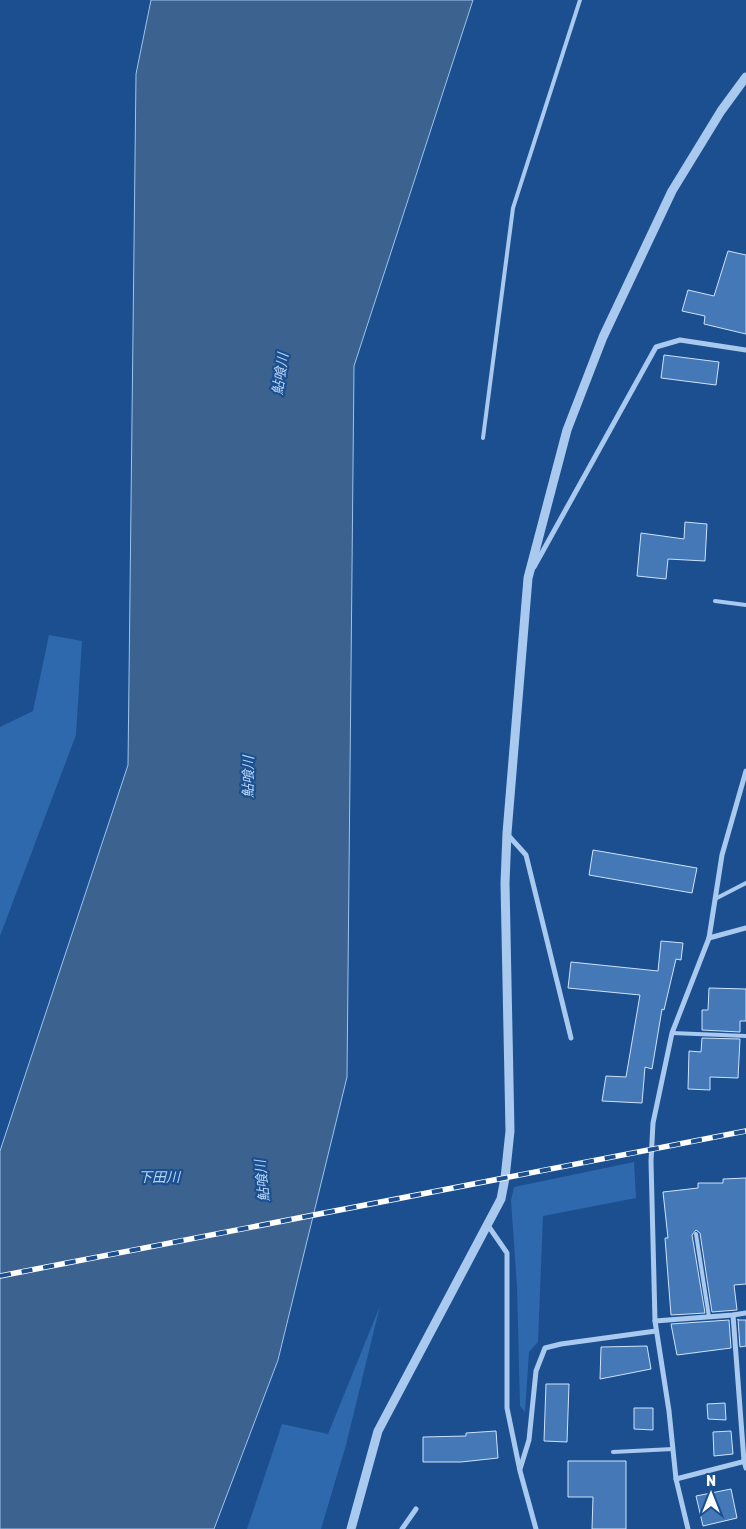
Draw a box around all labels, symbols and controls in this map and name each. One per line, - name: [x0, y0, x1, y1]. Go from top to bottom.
- water label: 鮎喰川: [269, 350, 292, 396]
- water label: 鮎喰川: [240, 754, 257, 798]
- water label: 鮎喰川: [252, 1157, 273, 1203]
- water label: 下田川: [138, 1169, 182, 1186]
- north arrow: [686, 1469, 736, 1519]
- text: N: [706, 1473, 716, 1490]

